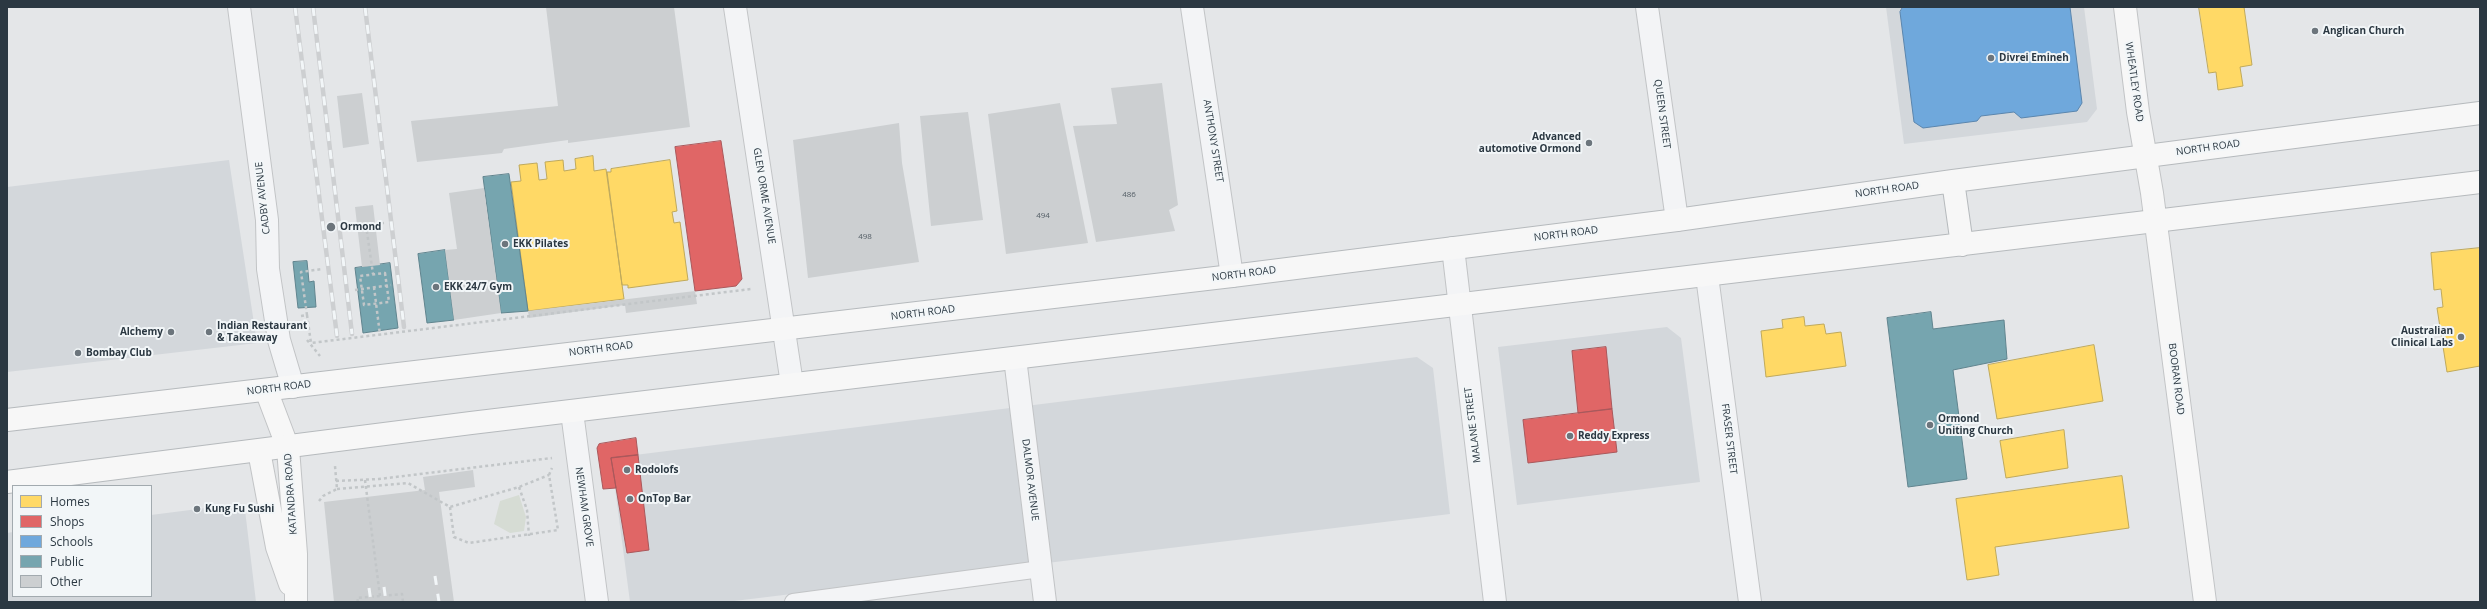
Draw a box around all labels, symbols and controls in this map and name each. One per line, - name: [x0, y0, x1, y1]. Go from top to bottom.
- place label: Anglican Church: [2323, 25, 2404, 37]
- marker: Anglican Church: [2310, 26, 2320, 36]
- street label: WHEATLEY ROAD: [2122, 41, 2146, 123]
- place label: Divrei Emineh: [1999, 52, 2069, 64]
- marker: Divrei Emineh: [1986, 53, 1996, 63]
- street label: QUEEN STREET: [1651, 78, 1673, 150]
- street label: ANTHONY STREET: [1201, 99, 1225, 183]
- place label: Advanced automotive Ormond: [1479, 131, 1581, 154]
- marker: Advanced automotive Ormond: [1584, 138, 1594, 148]
- street label: NORTH ROAD: [2175, 138, 2241, 158]
- street label: GLEN ORME AVENUE: [750, 147, 778, 245]
- street label: CADBY AVENUE: [253, 161, 273, 235]
- street label: NORTH ROAD: [1854, 180, 1920, 200]
- house number: 486: [1122, 190, 1136, 200]
- house number: 494: [1036, 211, 1050, 221]
- marker: Ormond: [325, 221, 337, 233]
- place label: Ormond: [340, 221, 381, 233]
- street label: NORTH ROAD: [1533, 224, 1599, 244]
- house number: 498: [858, 232, 872, 242]
- place label: EKK Pilates: [513, 238, 568, 250]
- marker: EKK Pilates: [500, 239, 510, 249]
- street label: NORTH ROAD: [1211, 264, 1277, 284]
- place label: EKK 24/7 Gym: [444, 281, 512, 293]
- marker: EKK 24/7 Gym: [431, 282, 441, 292]
- street label: NORTH ROAD: [890, 303, 956, 323]
- place label: Indian Restaurant & Takeaway: [217, 320, 307, 344]
- place label: Australian Clinical Labs: [2391, 325, 2453, 348]
- place label: Alchemy: [120, 326, 163, 338]
- marker: Alchemy: [166, 327, 176, 337]
- marker: Indian Restaurant & Takeaway: [204, 327, 214, 337]
- marker: Australian Clinical Labs: [2456, 332, 2466, 342]
- street label: NORTH ROAD: [568, 339, 634, 359]
- street label: BOORAN ROAD: [2166, 342, 2186, 416]
- place label: Bombay Club: [86, 347, 152, 359]
- marker: Bombay Club: [73, 348, 83, 358]
- street label: NORTH ROAD: [246, 378, 312, 398]
- street label: MALANE STREET: [1462, 386, 1484, 464]
- street label: FRASER STREET: [1719, 403, 1739, 475]
- place label: Ormond Uniting Church: [1938, 413, 2013, 436]
- marker: Ormond Uniting Church: [1925, 420, 1935, 430]
- place label: Reddy Express: [1578, 430, 1650, 442]
- marker: Reddy Express: [1565, 431, 1575, 441]
- street label: DALMOR AVENUE: [1019, 438, 1041, 522]
- street label: KATANDRA ROAD: [282, 453, 300, 535]
- place label: Rodolofs: [635, 464, 678, 476]
- marker: Rodolofs: [622, 465, 632, 475]
- street label: NEWHAM GROVE: [572, 466, 596, 548]
- legend: [12, 485, 152, 597]
- text: Homes: [50, 493, 90, 510]
- place label: OnTop Bar: [638, 493, 691, 505]
- marker: OnTop Bar: [625, 494, 635, 504]
- place label: Kung Fu Sushi: [205, 503, 274, 515]
- marker: Kung Fu Sushi: [192, 504, 202, 514]
- text: Shops: [50, 513, 84, 530]
- text: Schools: [50, 533, 93, 550]
- text: Public: [50, 553, 84, 570]
- text: Other: [50, 573, 83, 590]

